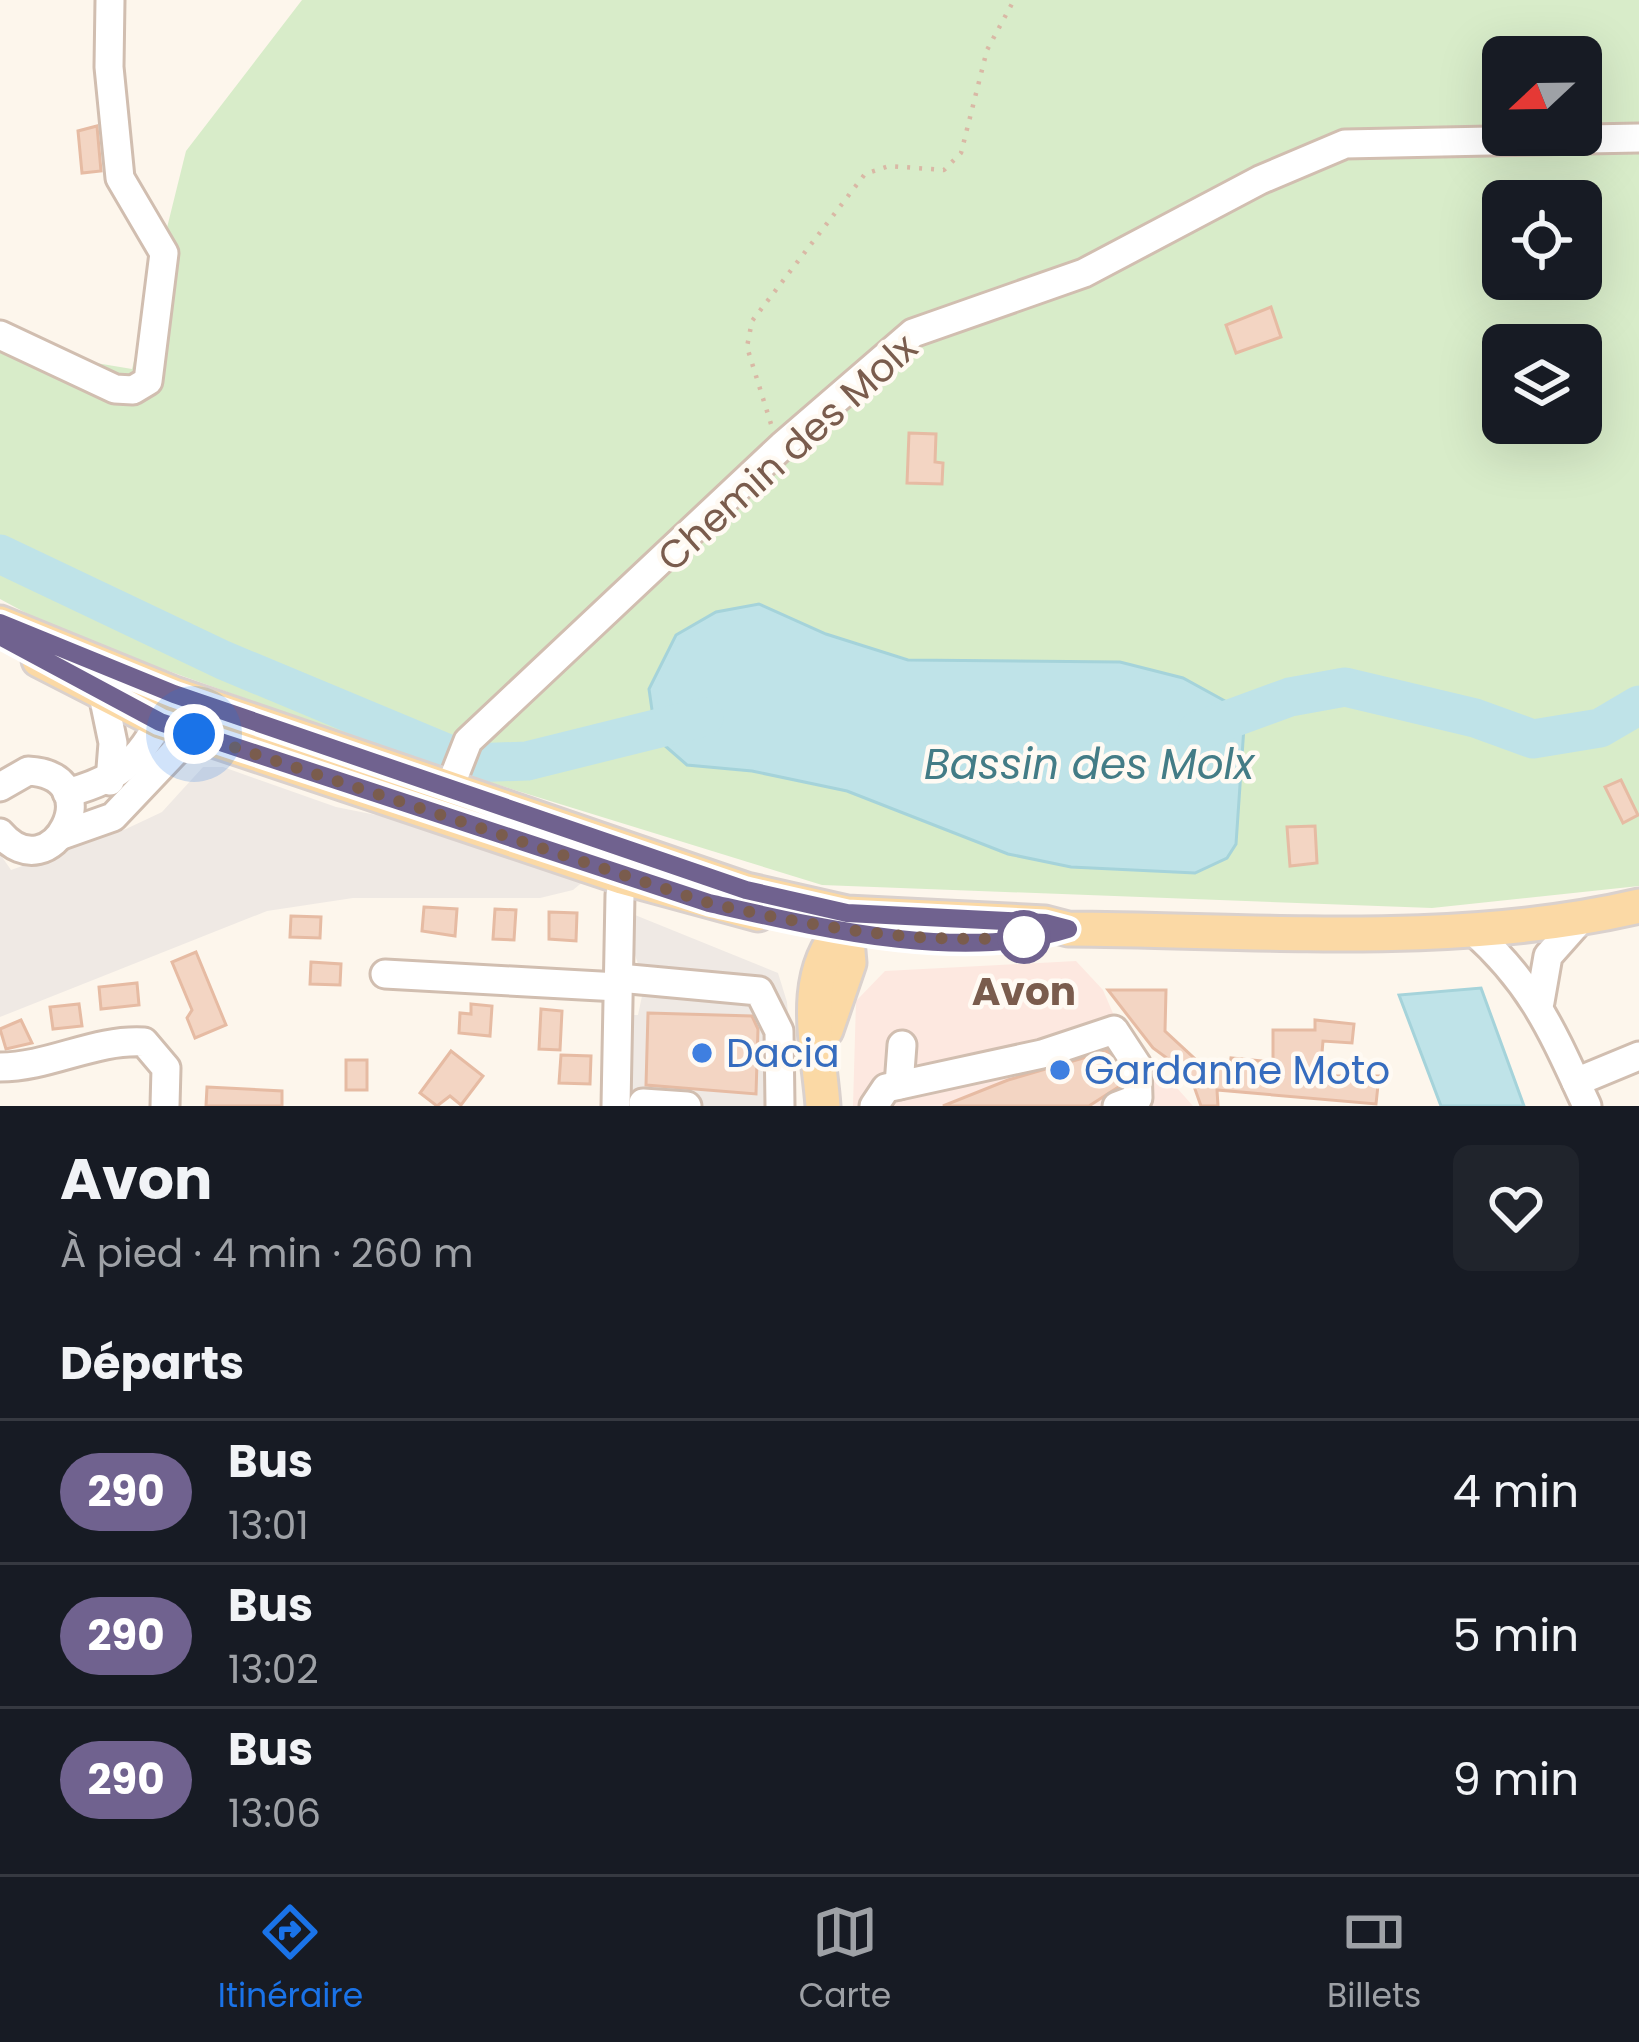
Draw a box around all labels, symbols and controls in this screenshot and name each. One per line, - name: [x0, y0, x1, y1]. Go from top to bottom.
- north arrow: [1482, 36, 1602, 156]
- map controls: [1482, 36, 1602, 444]
- button: locate: [1482, 180, 1602, 300]
- street label: Chemin des Molx: [645, 320, 930, 584]
- button: layers: [1482, 324, 1602, 444]
- your location: [164, 704, 224, 764]
- water label: Bassin des Molx: [924, 735, 1256, 794]
- marker: Avon: [999, 912, 1049, 962]
- place label: Avon: [972, 964, 1076, 1019]
- place label: Dacia: [726, 1026, 840, 1081]
- marker: Dacia: [689, 1040, 715, 1066]
- place label: Gardanne Moto: [1084, 1043, 1390, 1098]
- marker: Gardanne Moto: [1047, 1057, 1073, 1083]
- text: Avon: [60, 1139, 212, 1219]
- button: heart: [1453, 1145, 1579, 1271]
- text: À pied · 4 min · 260 m: [60, 1226, 473, 1281]
- text: Départs: [60, 1332, 244, 1395]
- text: Bus: [228, 1430, 313, 1493]
- text: 4 min: [1452, 1460, 1579, 1523]
- text: 290: [87, 1462, 165, 1521]
- text: 13:01: [228, 1498, 309, 1553]
- text: Bus: [228, 1574, 313, 1637]
- text: 5 min: [1453, 1604, 1579, 1667]
- text: 290: [87, 1606, 165, 1665]
- text: 13:02: [228, 1642, 319, 1697]
- text: Bus: [228, 1718, 313, 1781]
- text: 9 min: [1452, 1748, 1579, 1811]
- text: 290: [87, 1750, 165, 1809]
- text: 13:06: [228, 1786, 321, 1841]
- tab: Itinéraire: [218, 1899, 363, 2021]
- tab: Carte: [799, 1899, 891, 2021]
- tab: Billets: [1327, 1899, 1421, 2021]

